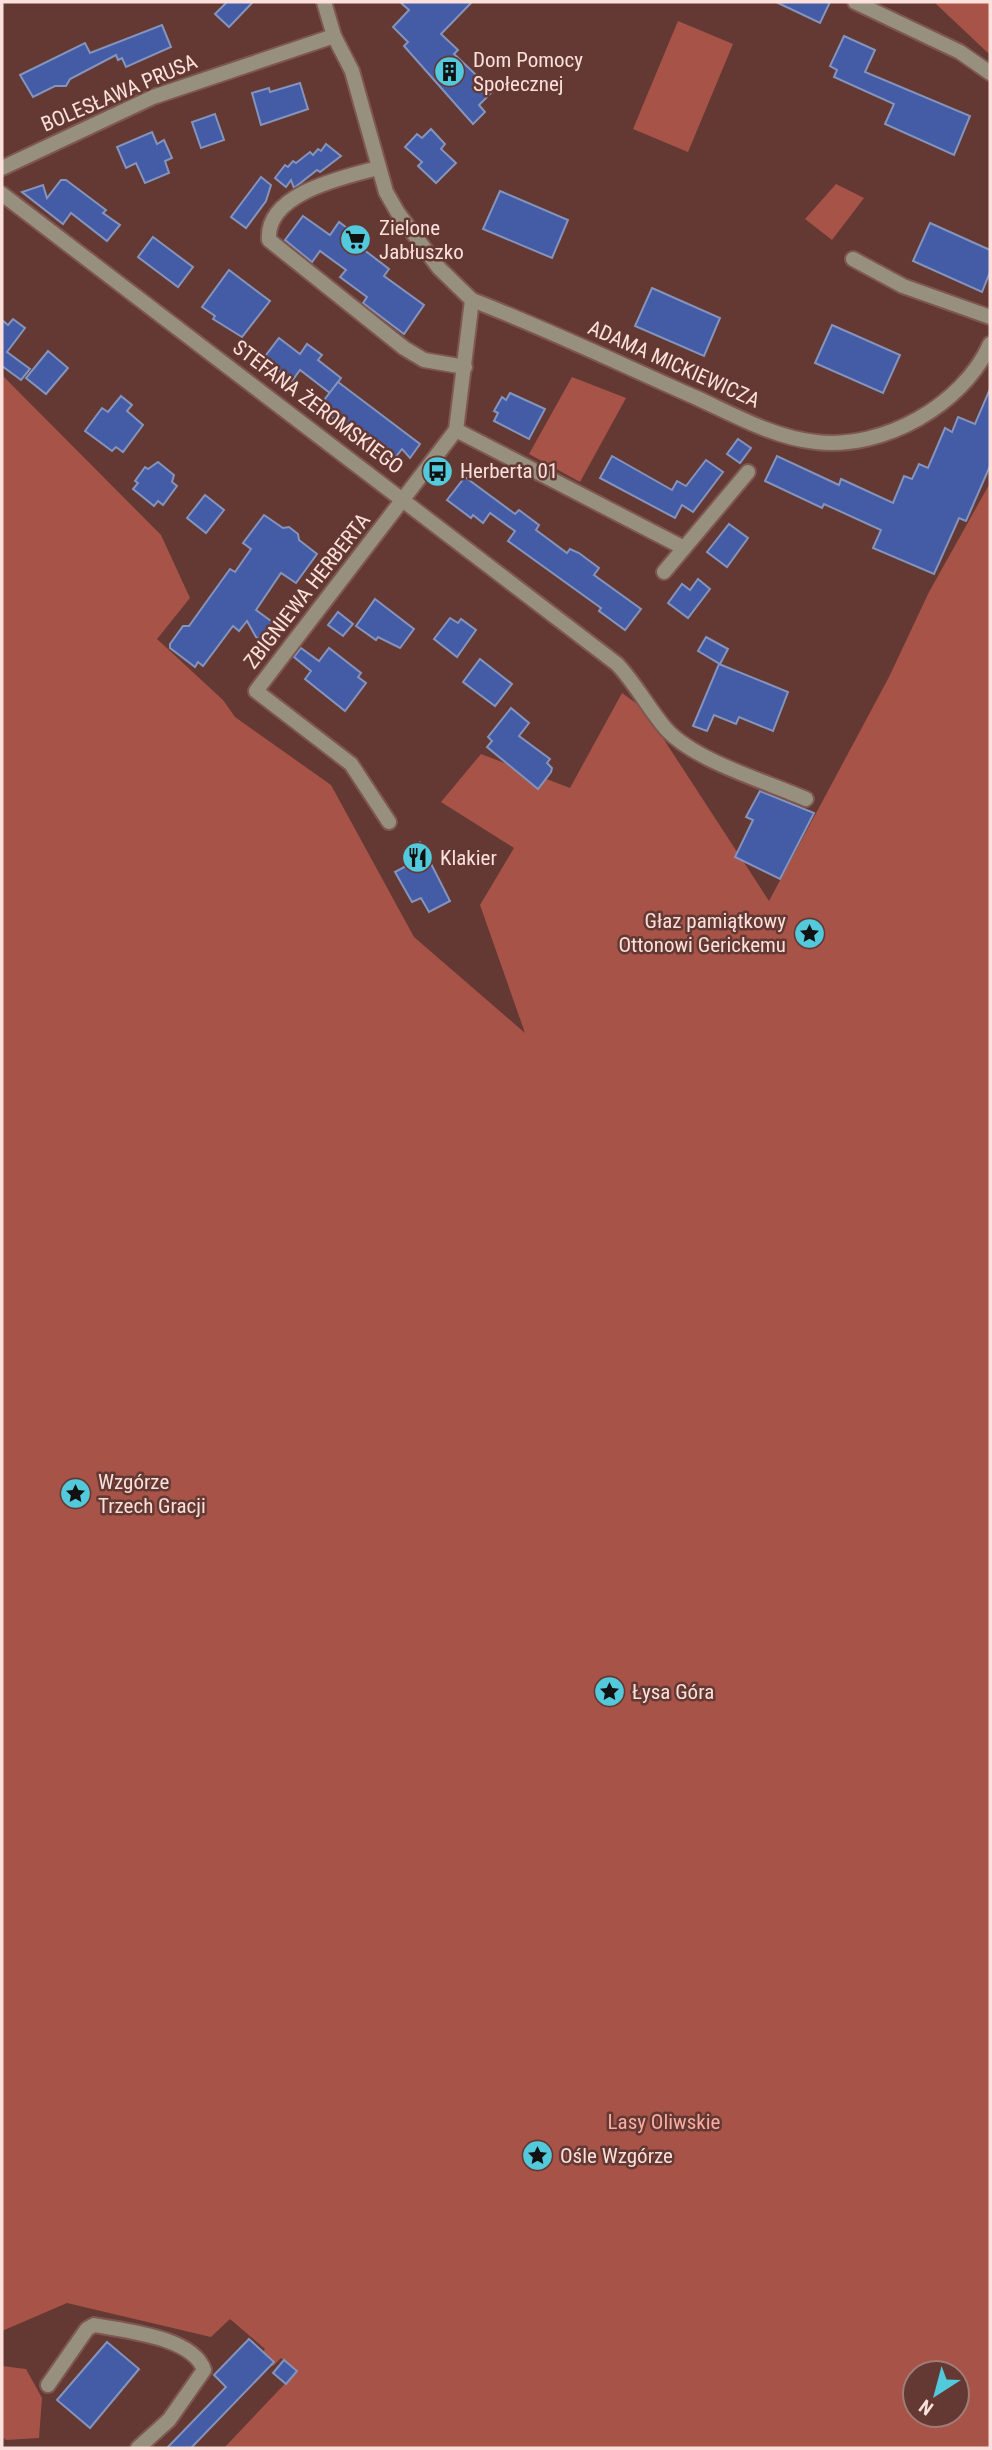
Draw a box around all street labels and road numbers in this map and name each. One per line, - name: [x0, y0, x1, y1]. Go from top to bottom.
- street label: BOLESŁAWA PRUSA: [38, 49, 200, 137]
- street label: ADAMA MICKIEWICZA: [584, 315, 764, 413]
- street label: STEFANA ŻEROMSKIEGO: [228, 335, 408, 479]
- street label: ZBIGNIEWA HERBERTA: [239, 509, 375, 673]

